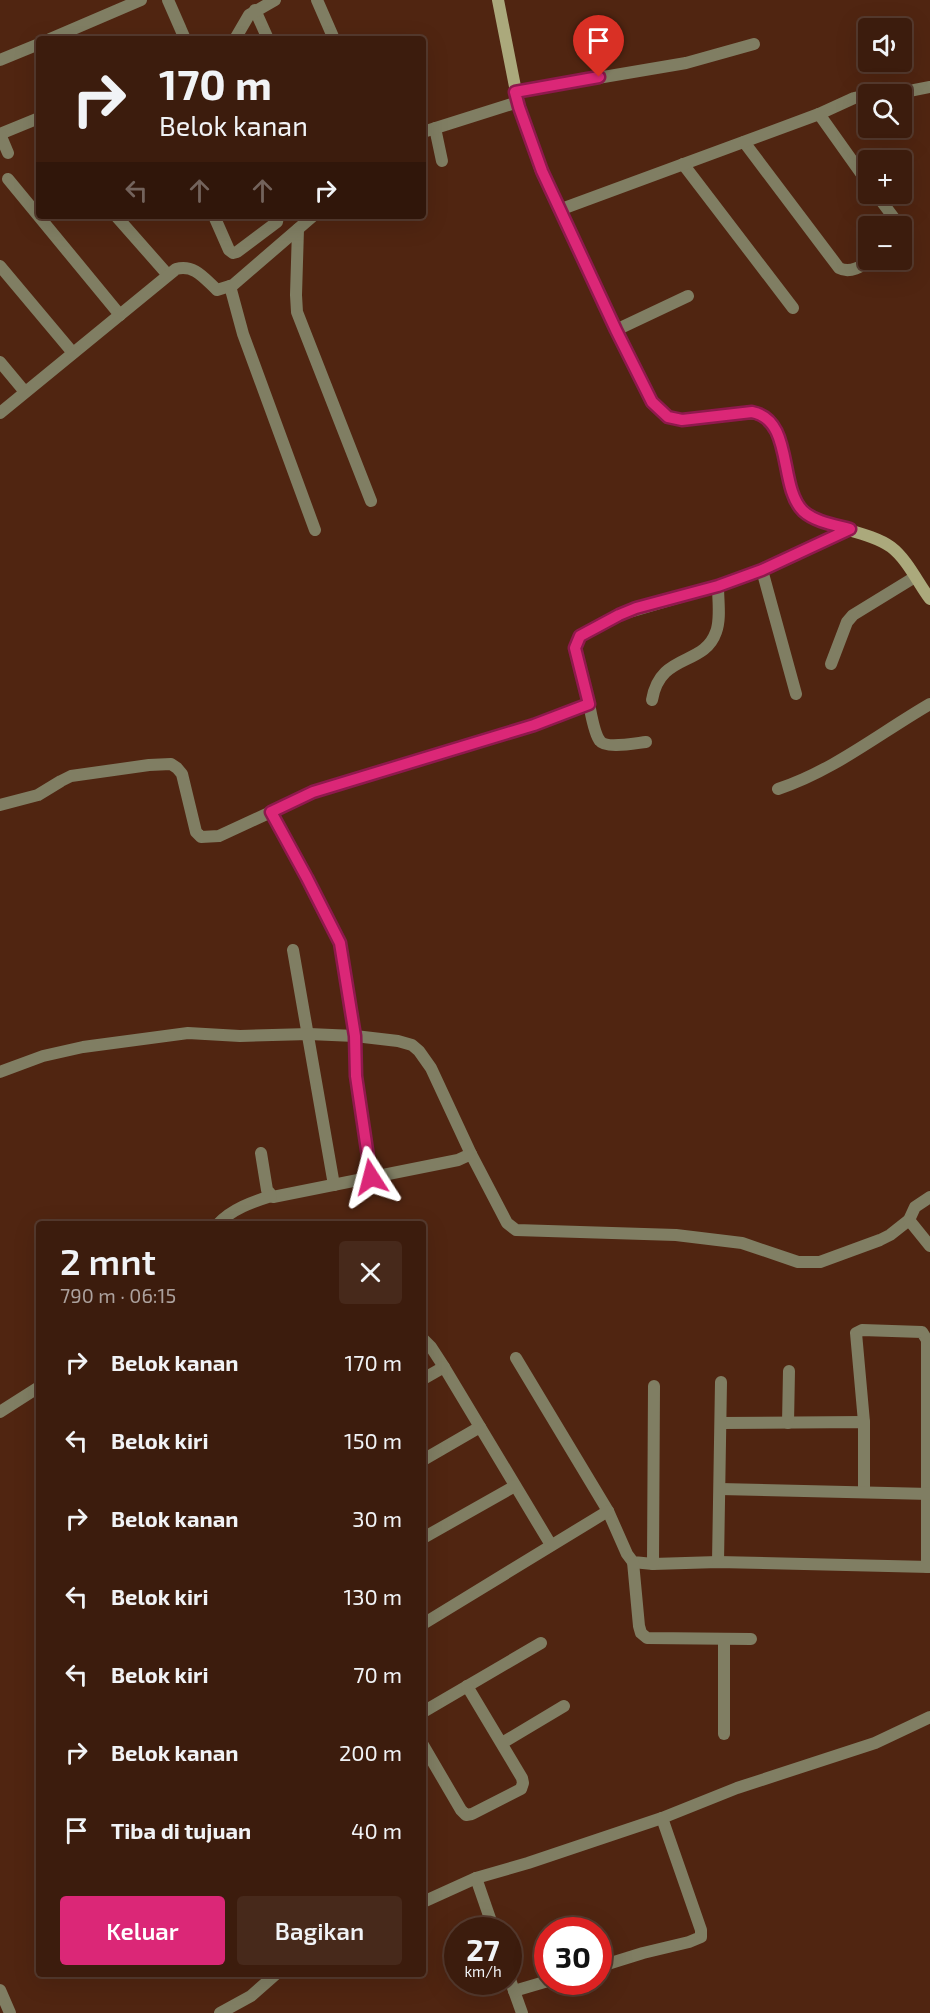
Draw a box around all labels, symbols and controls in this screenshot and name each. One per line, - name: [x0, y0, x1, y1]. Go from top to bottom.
- pin: [573, 15, 624, 77]
- map controls: [858, 18, 912, 270]
- button: sound: [858, 18, 912, 72]
- icon: arrive: [582, 24, 615, 57]
- text: 170 m: [159, 58, 272, 108]
- icon: right: [60, 60, 138, 138]
- button: search: [858, 84, 912, 138]
- text: Belok kanan: [159, 109, 308, 141]
- button: +: [858, 150, 912, 204]
- icon: left: [120, 174, 153, 207]
- icon: ahead: [183, 174, 216, 207]
- icon: ahead: [246, 174, 279, 207]
- icon: right: [309, 174, 342, 207]
- button: −: [858, 216, 912, 270]
- position arrow: [339, 1145, 403, 1209]
- text: 2 mnt: [60, 1239, 156, 1282]
- button: close: [339, 1241, 402, 1304]
- text: 790 m · 06:15: [60, 1283, 176, 1307]
- icon: right: [60, 1346, 93, 1379]
- text: Belok kanan: [111, 1349, 238, 1375]
- text: 170 m: [345, 1349, 402, 1375]
- icon: left: [60, 1424, 93, 1457]
- text: Belok kiri: [111, 1427, 208, 1453]
- text: 150 m: [344, 1427, 402, 1453]
- icon: right: [60, 1502, 93, 1535]
- text: Belok kanan: [111, 1505, 238, 1531]
- text: 30 m: [352, 1505, 402, 1531]
- icon: left: [60, 1580, 93, 1613]
- text: Belok kiri: [111, 1583, 208, 1609]
- text: 130 m: [344, 1583, 402, 1609]
- icon: left: [60, 1658, 93, 1691]
- text: Belok kiri: [111, 1661, 208, 1687]
- text: 70 m: [353, 1661, 402, 1687]
- icon: right: [60, 1736, 93, 1769]
- text: Belok kanan: [111, 1739, 238, 1765]
- text: 200 m: [339, 1739, 402, 1765]
- icon: arrive: [60, 1814, 93, 1847]
- text: Tiba di tujuan: [111, 1817, 251, 1843]
- text: 40 m: [351, 1817, 402, 1843]
- button: Keluar: [60, 1896, 225, 1965]
- button: Bagikan: [237, 1896, 402, 1965]
- speed limit sign: 30: [534, 1917, 612, 1995]
- text: 27: [466, 1931, 500, 1967]
- text: km/h: [464, 1962, 502, 1980]

